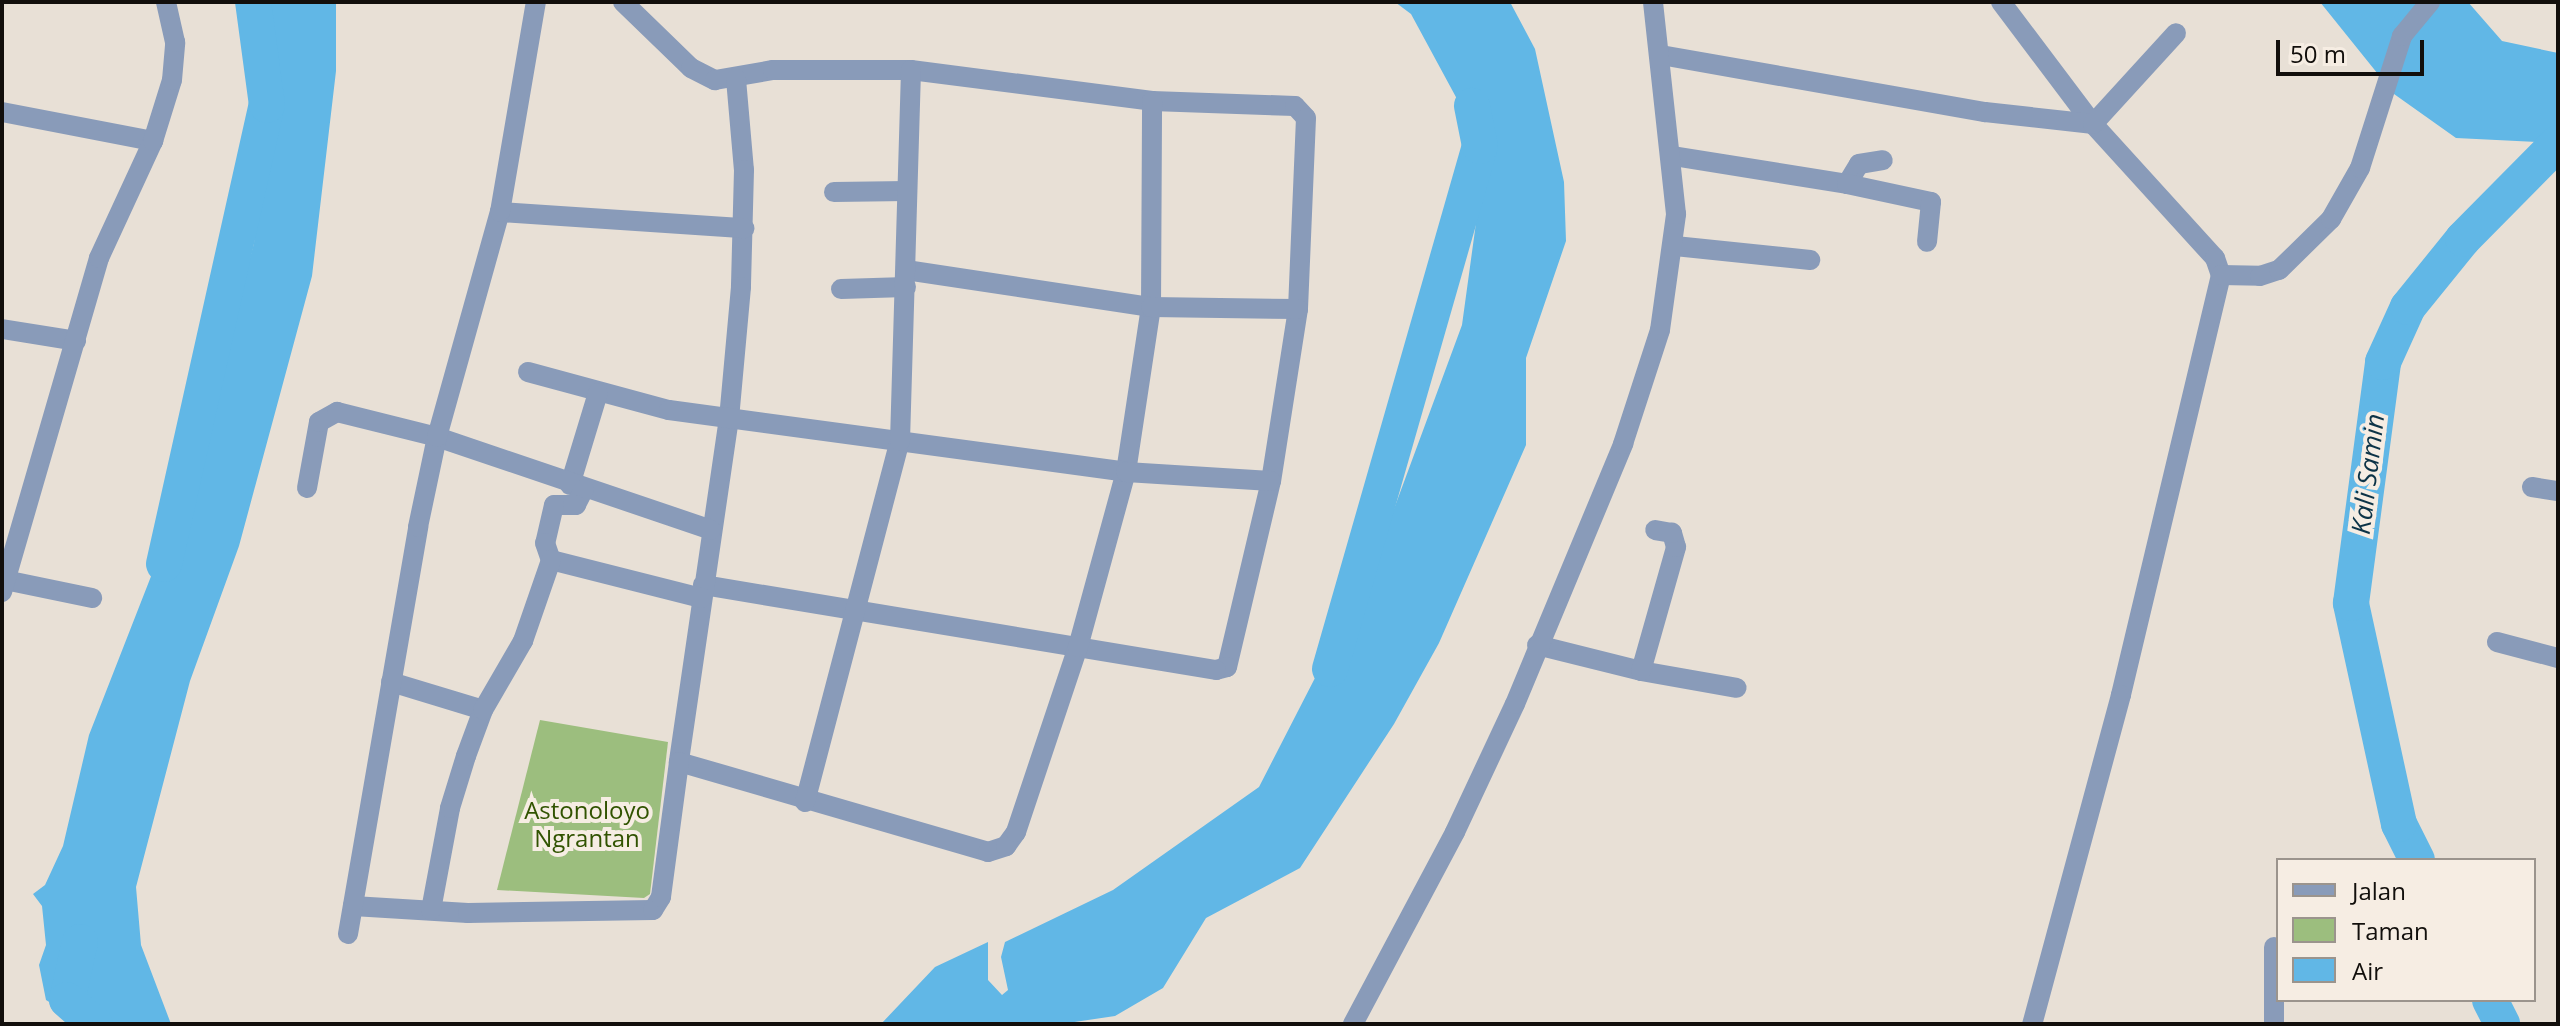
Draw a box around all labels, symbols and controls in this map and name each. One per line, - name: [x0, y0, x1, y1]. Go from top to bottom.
- scale bar: [2280, 24, 2428, 74]
- text: 50 m: [2290, 37, 2346, 70]
- water label: Kali Samin: [2345, 412, 2391, 536]
- park label: Astonoloyo Ngrantan: [524, 796, 650, 852]
- legend: [2276, 858, 2536, 1002]
- text: Jalan: [2352, 874, 2406, 907]
- text: Taman: [2352, 914, 2429, 947]
- text: Air: [2352, 954, 2383, 987]

